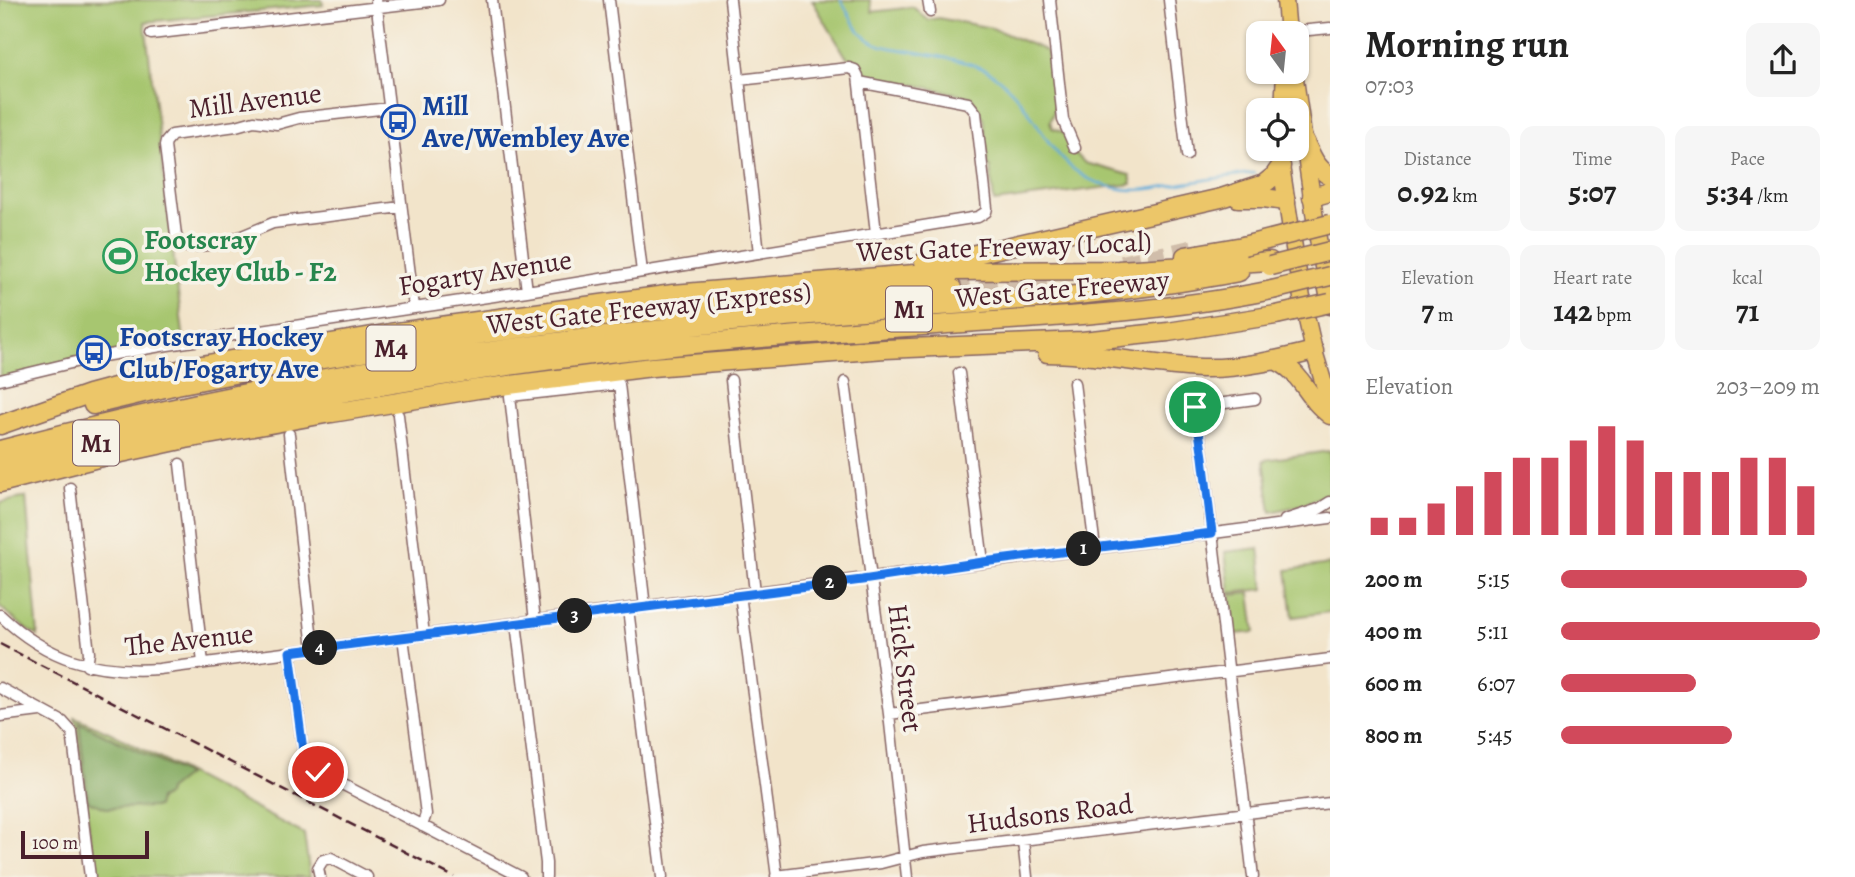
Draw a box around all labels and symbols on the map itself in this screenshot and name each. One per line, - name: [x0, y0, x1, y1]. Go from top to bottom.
- north arrow: [1246, 21, 1309, 84]
- street label: Mill Avenue: [186, 74, 324, 128]
- place label: Mill Ave/Wembley Ave: [421, 87, 630, 157]
- bus stop icon: Mill Ave/Wembley Ave: [379, 103, 417, 141]
- place label: Footscray Hockey Club - F2: [144, 221, 337, 291]
- street label: West Gate Freeway (Local): [855, 223, 1152, 271]
- sports icon: Footscray Hockey Club - F2: [101, 237, 139, 275]
- street label: Fogarty Avenue: [396, 241, 574, 305]
- street label: West Gate Freeway: [952, 261, 1171, 317]
- street label: West Gate Freeway (Express): [484, 272, 813, 344]
- road number: M1: [886, 286, 932, 332]
- place label: Footscray Hockey Club/Fogarty Ave: [119, 318, 324, 388]
- road number: M4: [366, 326, 416, 370]
- bus stop icon: Footscray Hockey Club/Fogarty Ave: [75, 334, 113, 372]
- pin: [1165, 377, 1225, 437]
- road number: M1: [73, 420, 119, 466]
- pin: 1: [1066, 532, 1102, 566]
- pin: 2: [812, 566, 848, 600]
- pin: 3: [558, 598, 592, 634]
- street label: Hick Street: [878, 602, 932, 734]
- street label: The Avenue: [123, 614, 255, 666]
- pin: 4: [302, 630, 338, 666]
- pin: [288, 742, 348, 802]
- street label: Hudsons Road: [965, 785, 1136, 843]
- scale bar: [21, 828, 149, 860]

